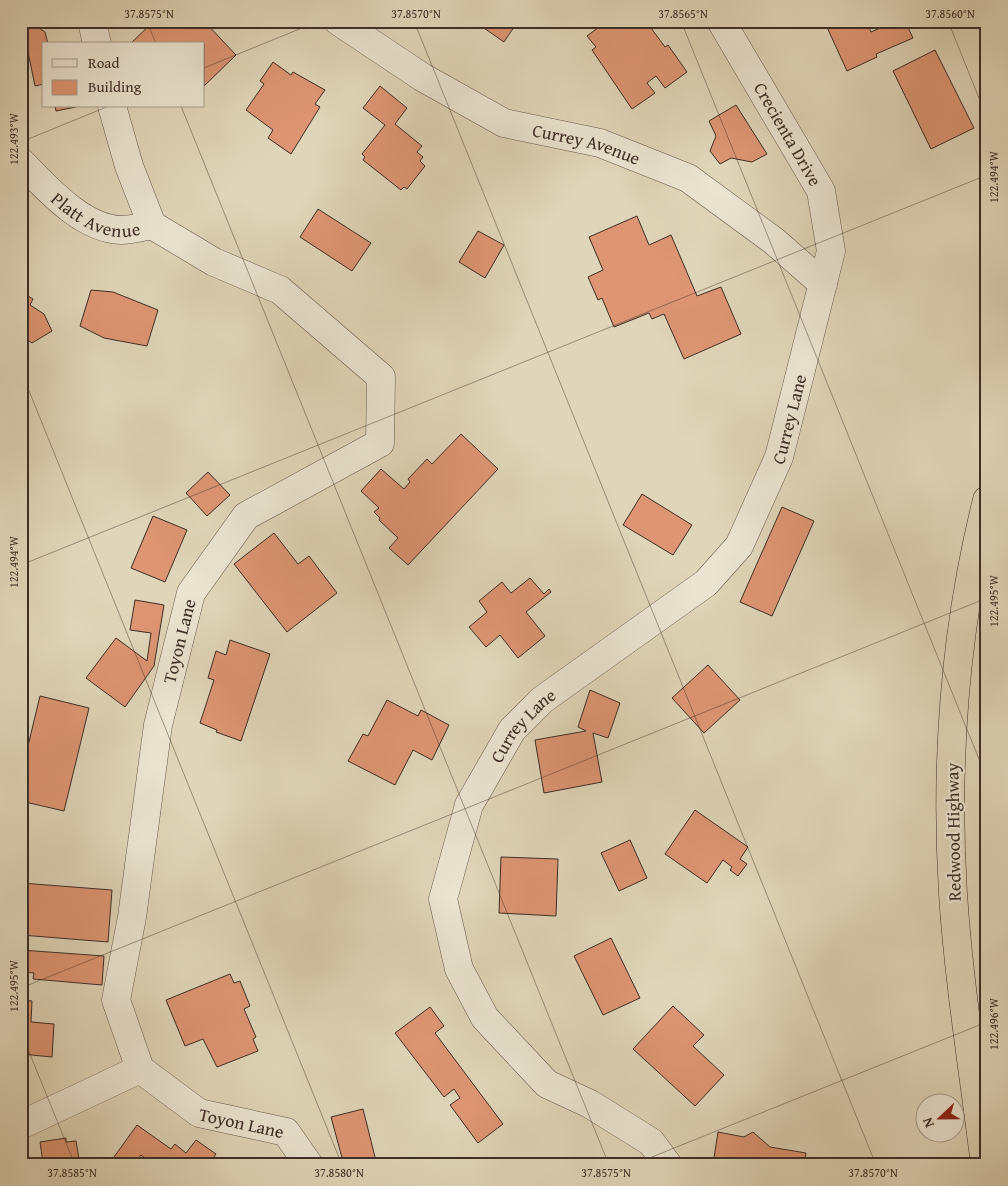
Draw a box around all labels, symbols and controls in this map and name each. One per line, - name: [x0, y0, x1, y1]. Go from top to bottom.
- text: 37.8575°N: [124, 5, 174, 22]
- text: 37.8570°N: [391, 5, 441, 22]
- text: 37.8565°N: [658, 5, 708, 22]
- text: 37.8560°N: [925, 5, 975, 22]
- legend: [42, 42, 205, 108]
- text: Road: [88, 52, 119, 73]
- text: Building: [88, 76, 142, 97]
- street label: Crecienta Drive: [747, 77, 829, 191]
- text: 122.493°W: [5, 112, 22, 165]
- street label: Currey Avenue: [530, 116, 644, 171]
- text: 122.494°W: [985, 150, 1002, 203]
- street label: Platt Avenue: [46, 185, 142, 244]
- street label: Currey Lane: [764, 371, 813, 468]
- text: 122.494°W: [5, 535, 22, 588]
- text: 122.495°W: [985, 574, 1002, 627]
- street label: Toyon Lane: [155, 596, 203, 686]
- street label: Currey Lane: [483, 681, 561, 767]
- street label: Redwood Highway: [938, 762, 968, 902]
- text: 122.495°W: [5, 959, 22, 1012]
- text: 122.496°W: [985, 997, 1002, 1050]
- north arrow: [916, 1094, 966, 1144]
- street label: Toyon Lane: [197, 1100, 287, 1145]
- text: N: [917, 1114, 939, 1131]
- text: 37.8585°N: [47, 1164, 97, 1181]
- text: 37.8580°N: [314, 1164, 364, 1181]
- text: 37.8575°N: [581, 1164, 631, 1181]
- text: 37.8570°N: [848, 1164, 898, 1181]

